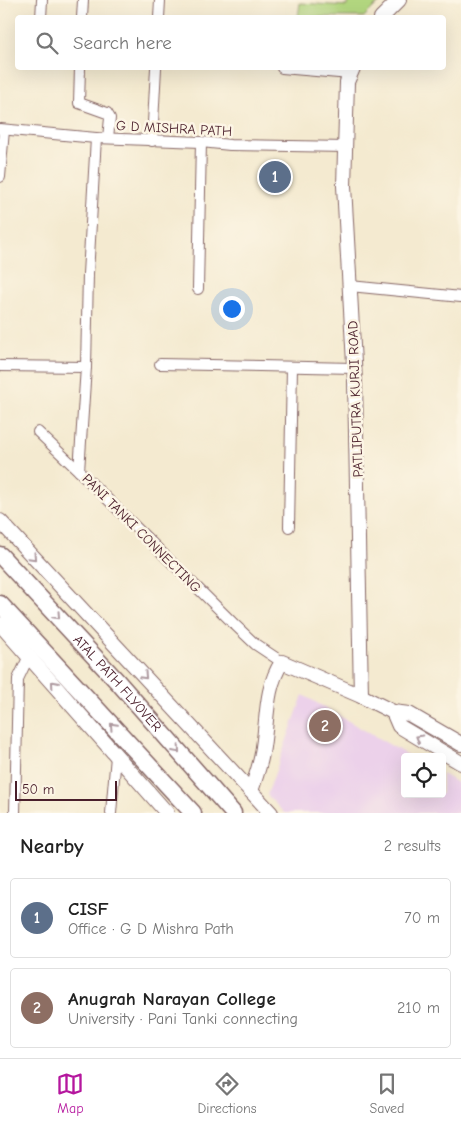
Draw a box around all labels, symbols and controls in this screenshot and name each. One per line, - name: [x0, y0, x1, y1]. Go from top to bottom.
- search box: [15, 15, 446, 70]
- icon: search: [33, 29, 61, 57]
- text: Search here: [73, 32, 172, 54]
- street label: G D MISHRA PATH: [116, 117, 232, 140]
- pin: 1: [259, 158, 291, 196]
- your location: [219, 296, 245, 322]
- street label: PATLIPUTRA KURJI ROAD: [344, 320, 367, 478]
- street label: PANI TANKI CONNECTING: [79, 470, 205, 596]
- one-way arrow: [27, 551, 36, 560]
- one-way arrow: [51, 610, 60, 619]
- street label: ATAL PATH FLYOVER: [70, 632, 165, 735]
- one-way arrow: [138, 670, 147, 679]
- one-way arrow: [51, 681, 60, 690]
- pin: 2: [309, 707, 341, 745]
- one-way arrow: [110, 722, 119, 731]
- one-way arrow: [416, 734, 425, 744]
- one-way arrow: [172, 744, 181, 753]
- map controls: [401, 753, 446, 798]
- button: locate: [401, 753, 446, 798]
- scale bar: [15, 778, 118, 801]
- text: 50 m: [22, 781, 54, 798]
- text: Nearby: [20, 834, 84, 858]
- text: 2 results: [384, 837, 441, 855]
- text: CISF: [68, 898, 109, 920]
- text: 1: [34, 909, 40, 927]
- text: 70 m: [404, 909, 440, 927]
- text: Office · G D Mishra Path: [68, 920, 234, 938]
- text: Anugrah Narayan College: [68, 988, 276, 1010]
- text: 2: [33, 999, 41, 1017]
- text: 210 m: [397, 999, 440, 1017]
- text: University · Pani Tanki connecting: [68, 1010, 298, 1028]
- tab: Map: [56, 1070, 84, 1117]
- tab: Directions: [197, 1070, 257, 1117]
- tab: Saved: [370, 1070, 405, 1117]

